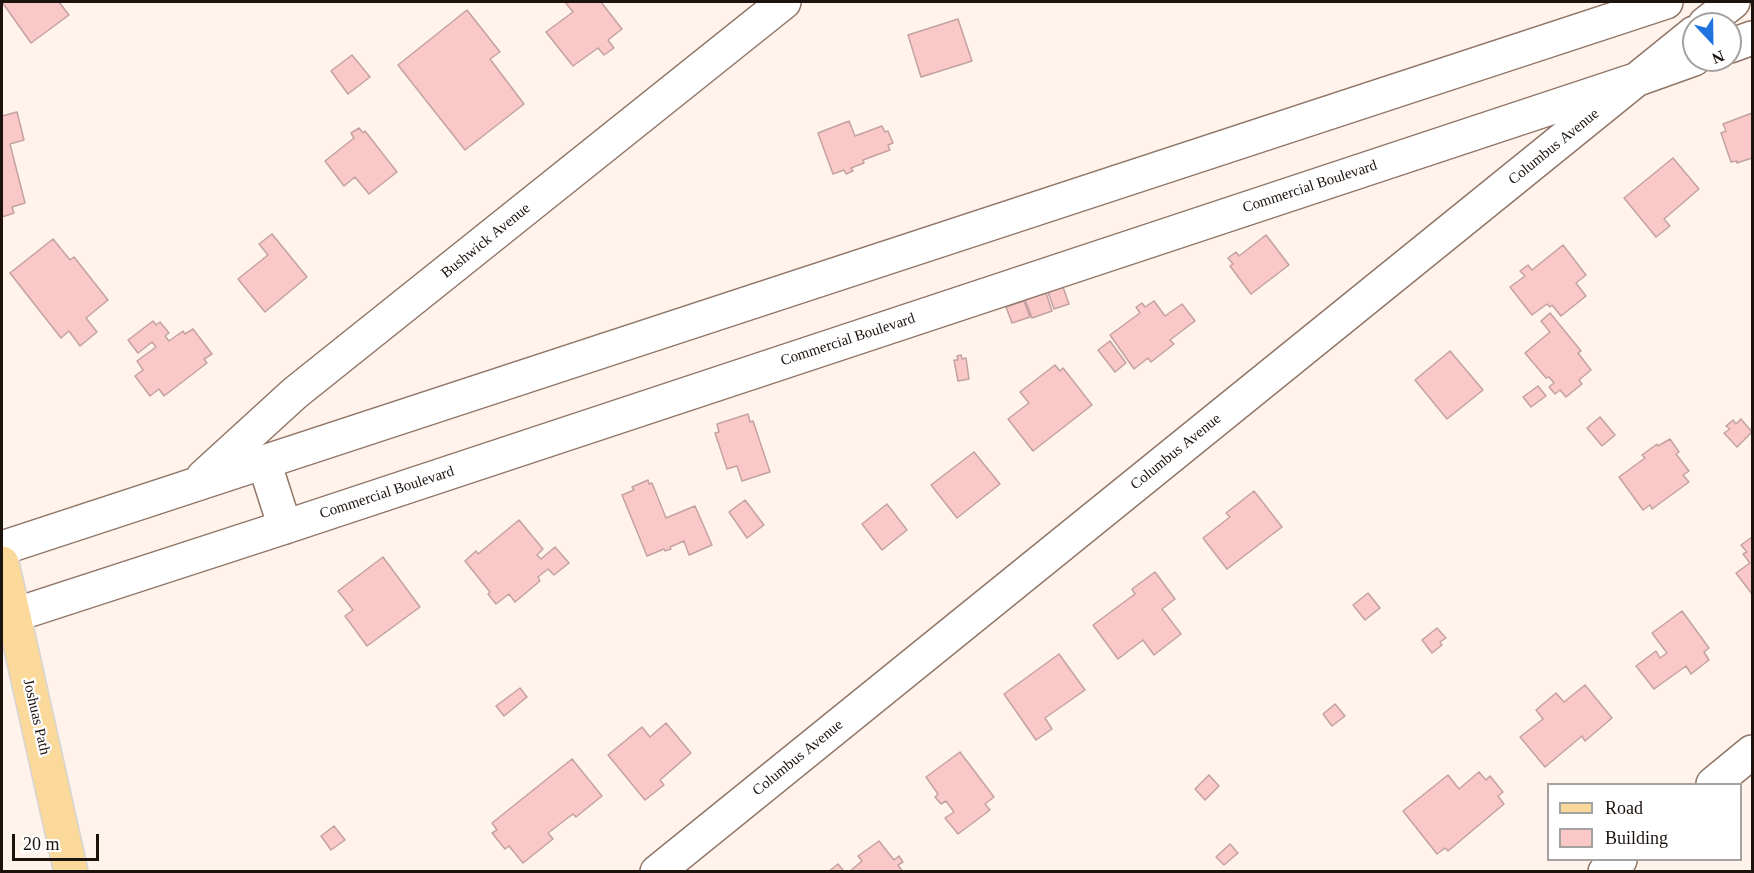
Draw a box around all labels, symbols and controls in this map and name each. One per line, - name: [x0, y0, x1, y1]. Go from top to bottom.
- north arrow: [1682, 12, 1742, 72]
- text: N: [1710, 47, 1727, 67]
- street label: Columbus Avenue: [1505, 105, 1603, 189]
- street label: Commercial Boulevard: [1240, 157, 1380, 217]
- street label: Bushwick Avenue: [438, 200, 534, 282]
- street label: Commercial Boulevard: [778, 310, 918, 370]
- street label: Columbus Avenue: [1127, 410, 1225, 494]
- street label: Commercial Boulevard: [317, 463, 457, 523]
- street label: Joshuas Path: [19, 677, 53, 757]
- street label: Columbus Avenue: [749, 716, 847, 800]
- legend: [1547, 783, 1742, 861]
- text: Road: [1605, 798, 1643, 818]
- scale bar: [15, 822, 102, 860]
- text: Building: [1605, 828, 1668, 848]
- text: 20 m: [23, 834, 60, 854]

